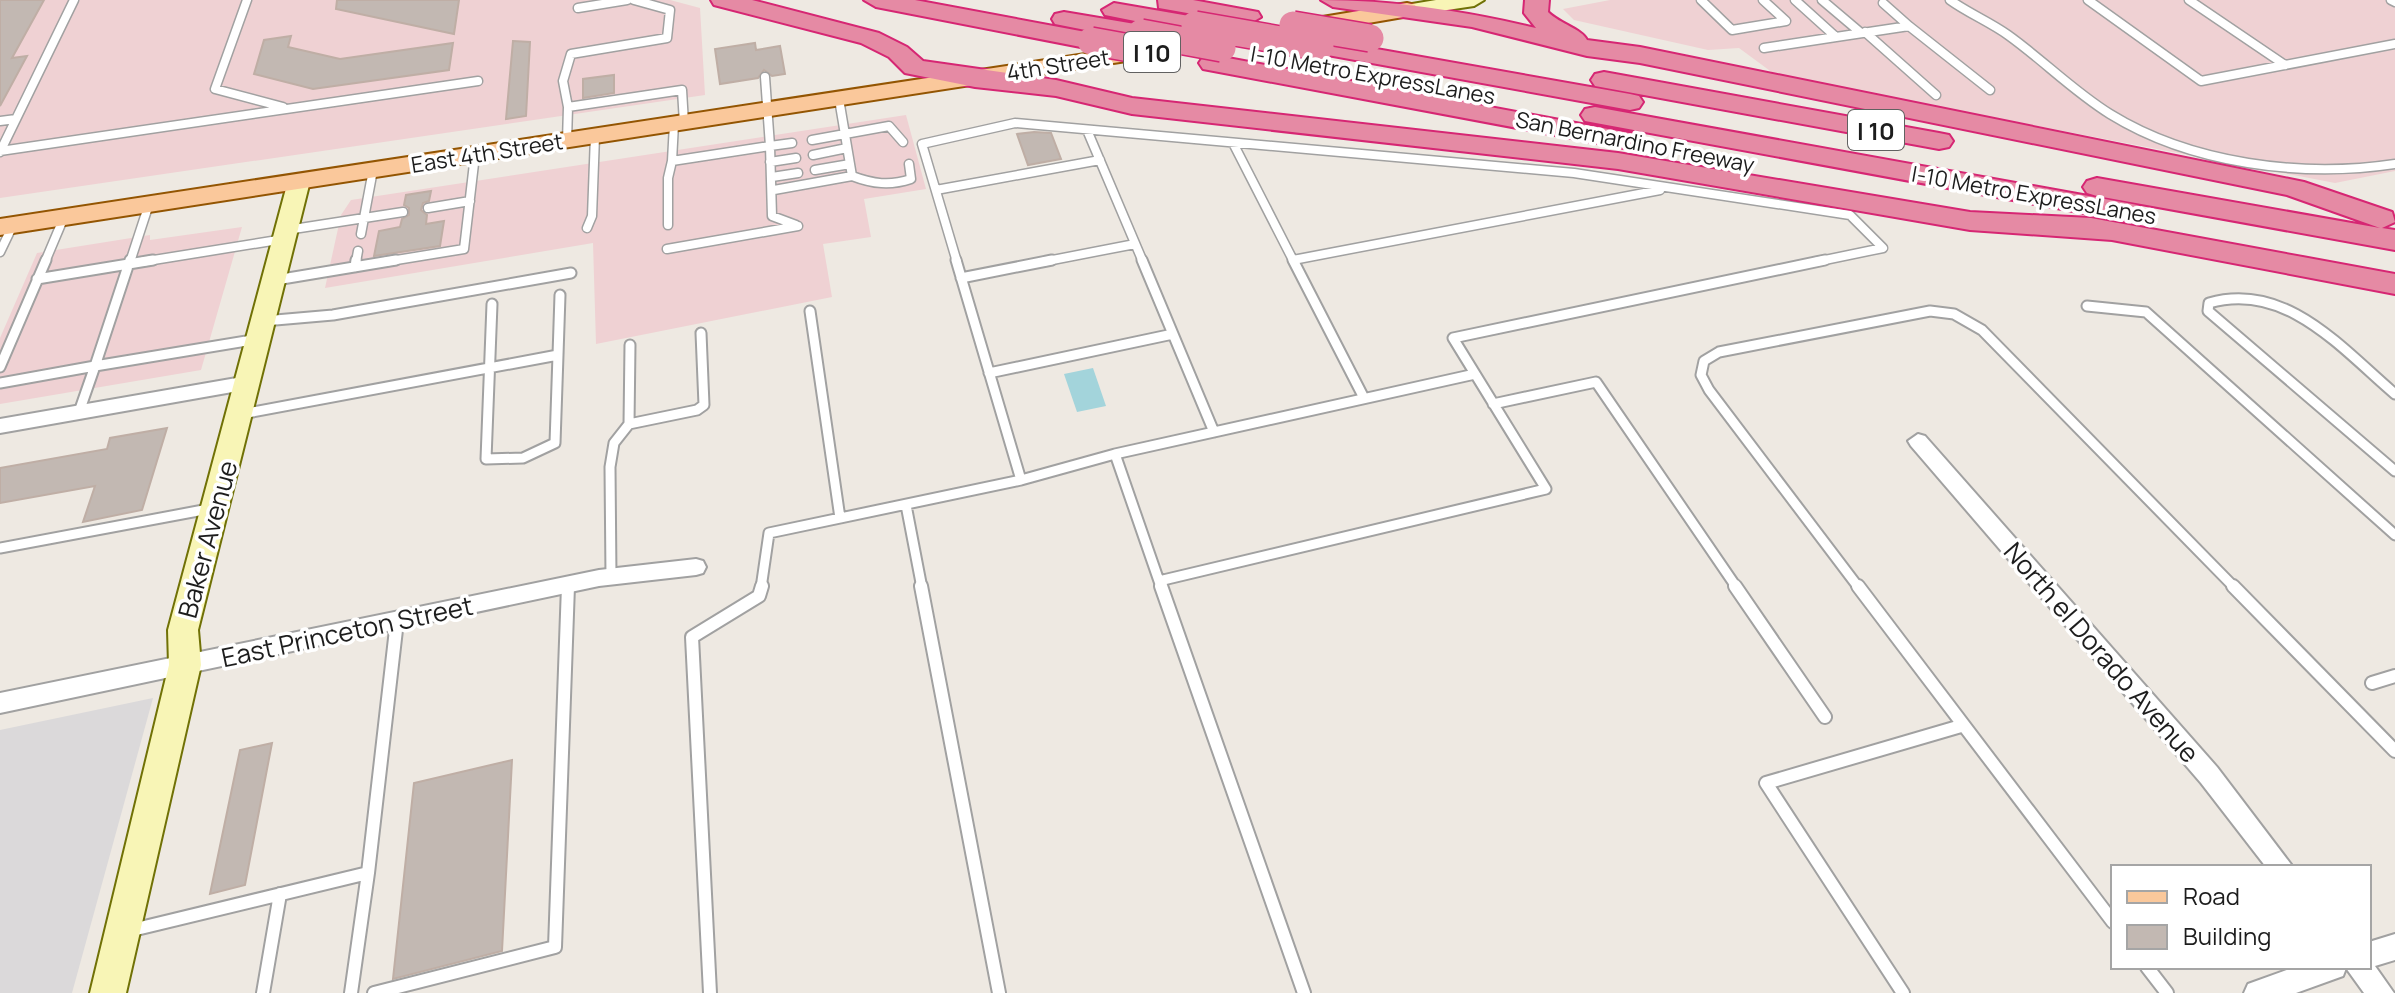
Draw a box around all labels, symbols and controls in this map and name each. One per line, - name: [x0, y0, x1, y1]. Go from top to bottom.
- road number: I 10: [1124, 32, 1180, 72]
- street label: I-10 Metro ExpressLanes: [1248, 39, 1498, 111]
- street label: 4th Street: [1004, 42, 1112, 88]
- street label: San Bernardino Freeway: [1513, 104, 1757, 180]
- road number: I 10: [1848, 110, 1904, 150]
- street label: East 4th Street: [409, 126, 565, 180]
- street label: I-10 Metro ExpressLanes: [1909, 159, 2159, 231]
- street label: Baker Avenue: [169, 456, 245, 622]
- street label: North el Dorado Avenue: [1996, 534, 2208, 770]
- street label: East Princeton Street: [218, 587, 476, 675]
- legend: [2111, 865, 2371, 969]
- text: Road: [2183, 879, 2240, 912]
- text: Building: [2183, 919, 2271, 952]

